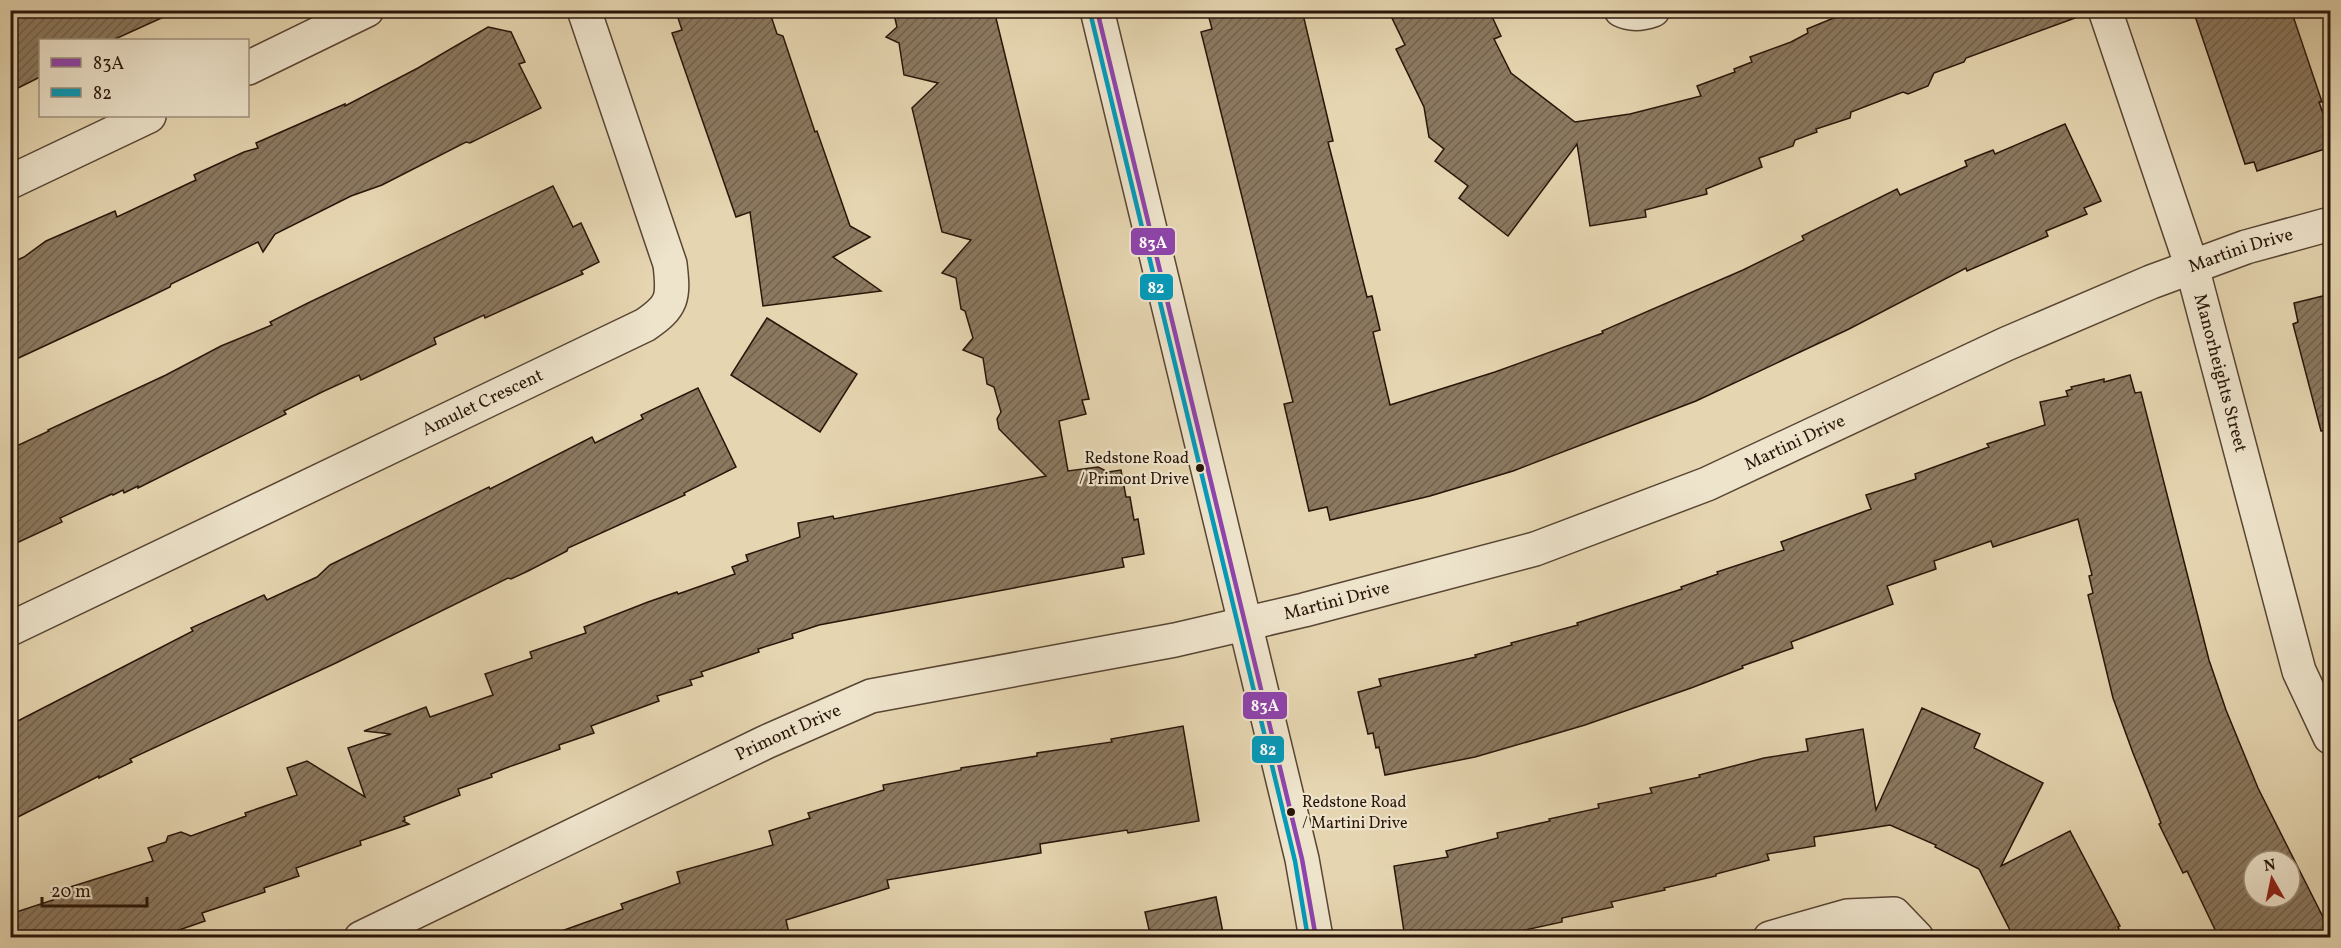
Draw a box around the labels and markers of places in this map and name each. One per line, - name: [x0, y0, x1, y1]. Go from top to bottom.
- place label: Redstone Road / Primont Drive: [1079, 448, 1189, 491]
- marker: Redstone Road / Primont Drive: [1194, 462, 1206, 474]
- place label: Redstone Road / Martini Drive: [1302, 792, 1408, 835]
- marker: Redstone Road / Martini Drive: [1285, 806, 1297, 818]

